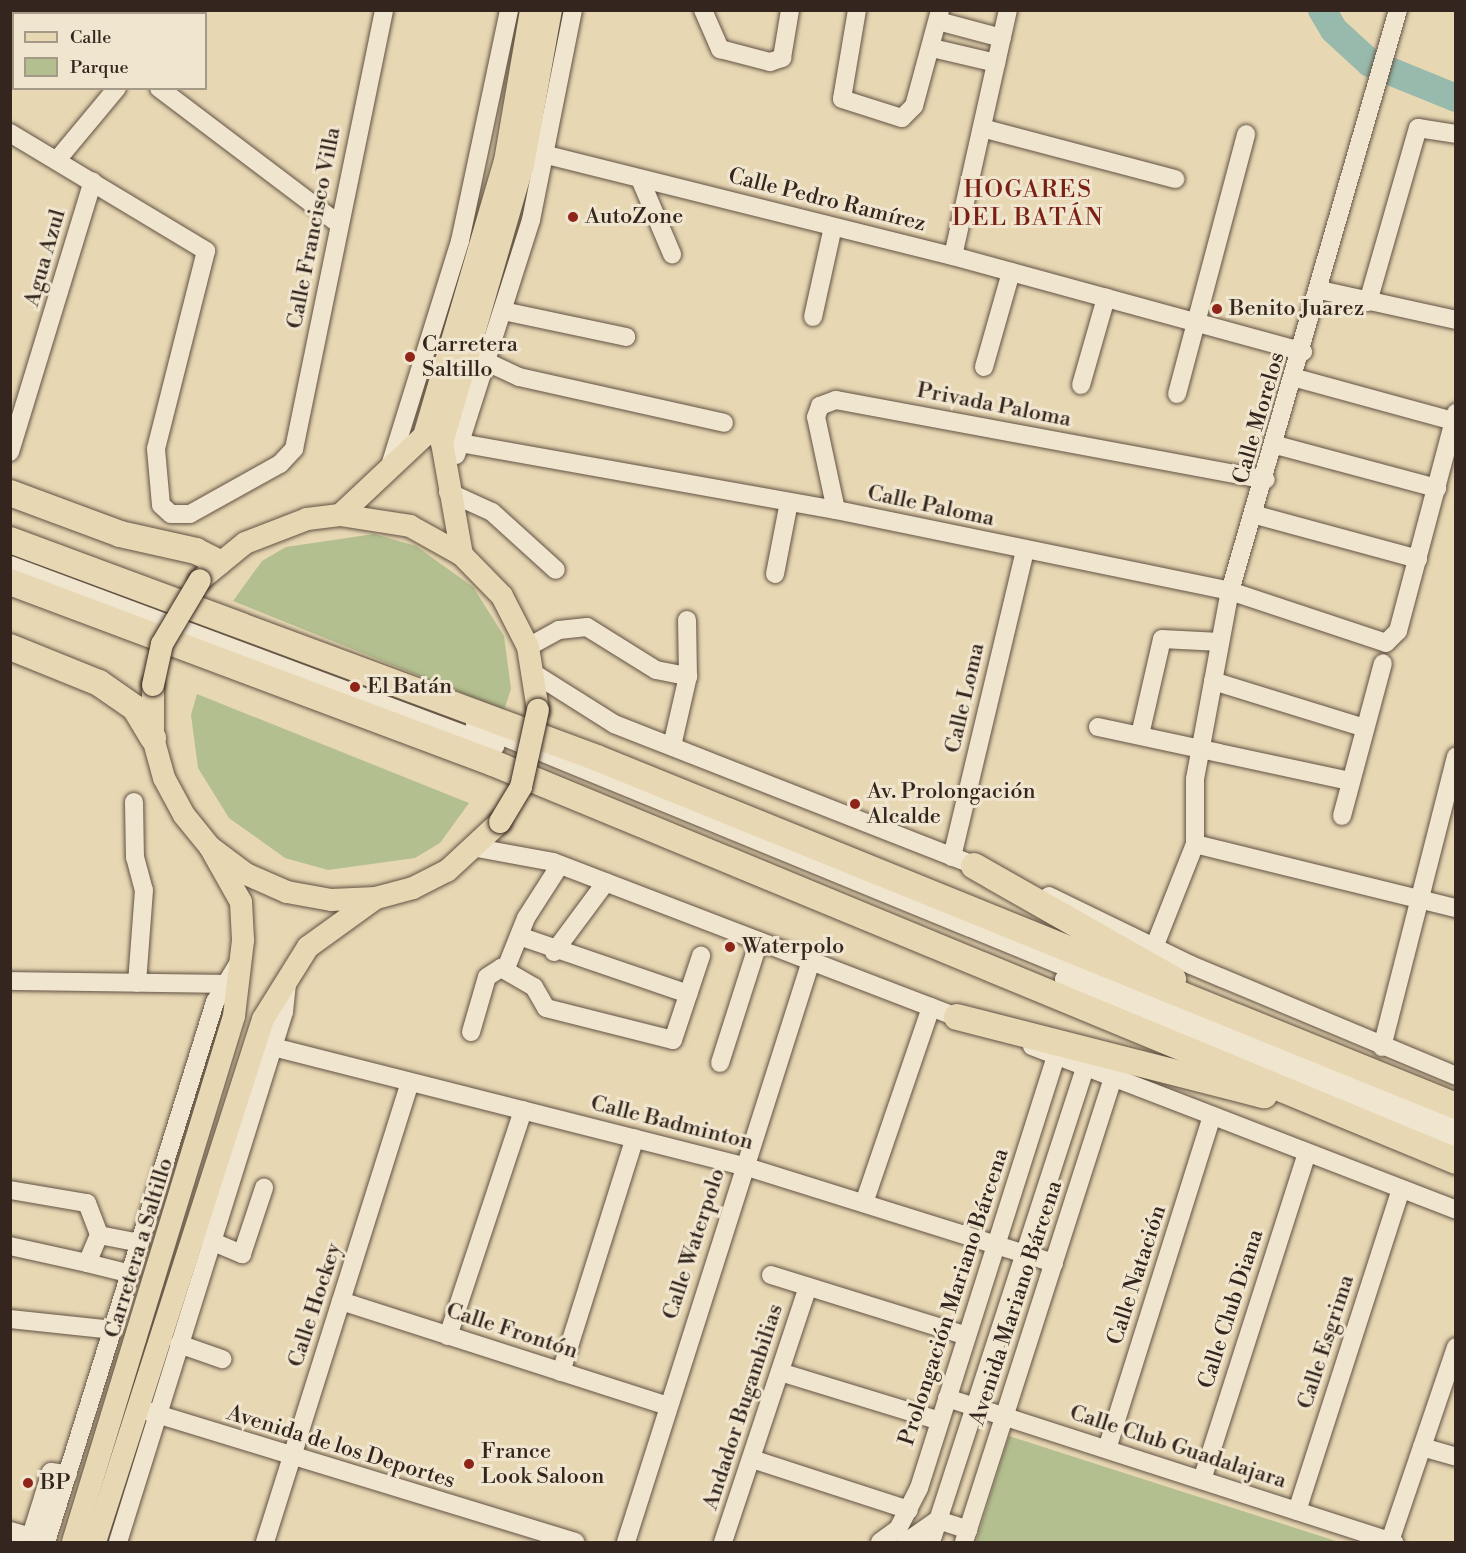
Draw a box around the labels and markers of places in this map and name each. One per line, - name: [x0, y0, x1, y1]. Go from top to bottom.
- place label: AutoZone: [585, 204, 683, 230]
- marker: AutoZone: [566, 210, 580, 224]
- place label: Benito Juarez: [1229, 296, 1364, 322]
- marker: Benito Juarez: [1210, 302, 1224, 316]
- place label: Carretera Saltillo: [422, 331, 518, 382]
- marker: Carretera Saltillo: [403, 350, 417, 364]
- place label: El Batán: [367, 674, 452, 700]
- marker: El Batán: [348, 680, 362, 694]
- place label: Av. Prolongación Alcalde: [867, 778, 1036, 830]
- marker: Av. Prolongación Alcalde: [848, 797, 862, 811]
- place label: Waterpolo: [742, 934, 844, 960]
- marker: Waterpolo: [723, 940, 737, 954]
- place label: France Look Saloon: [481, 1438, 604, 1490]
- marker: France Look Saloon: [462, 1457, 476, 1471]
- place label: BP: [40, 1470, 71, 1496]
- marker: BP: [21, 1476, 35, 1490]

